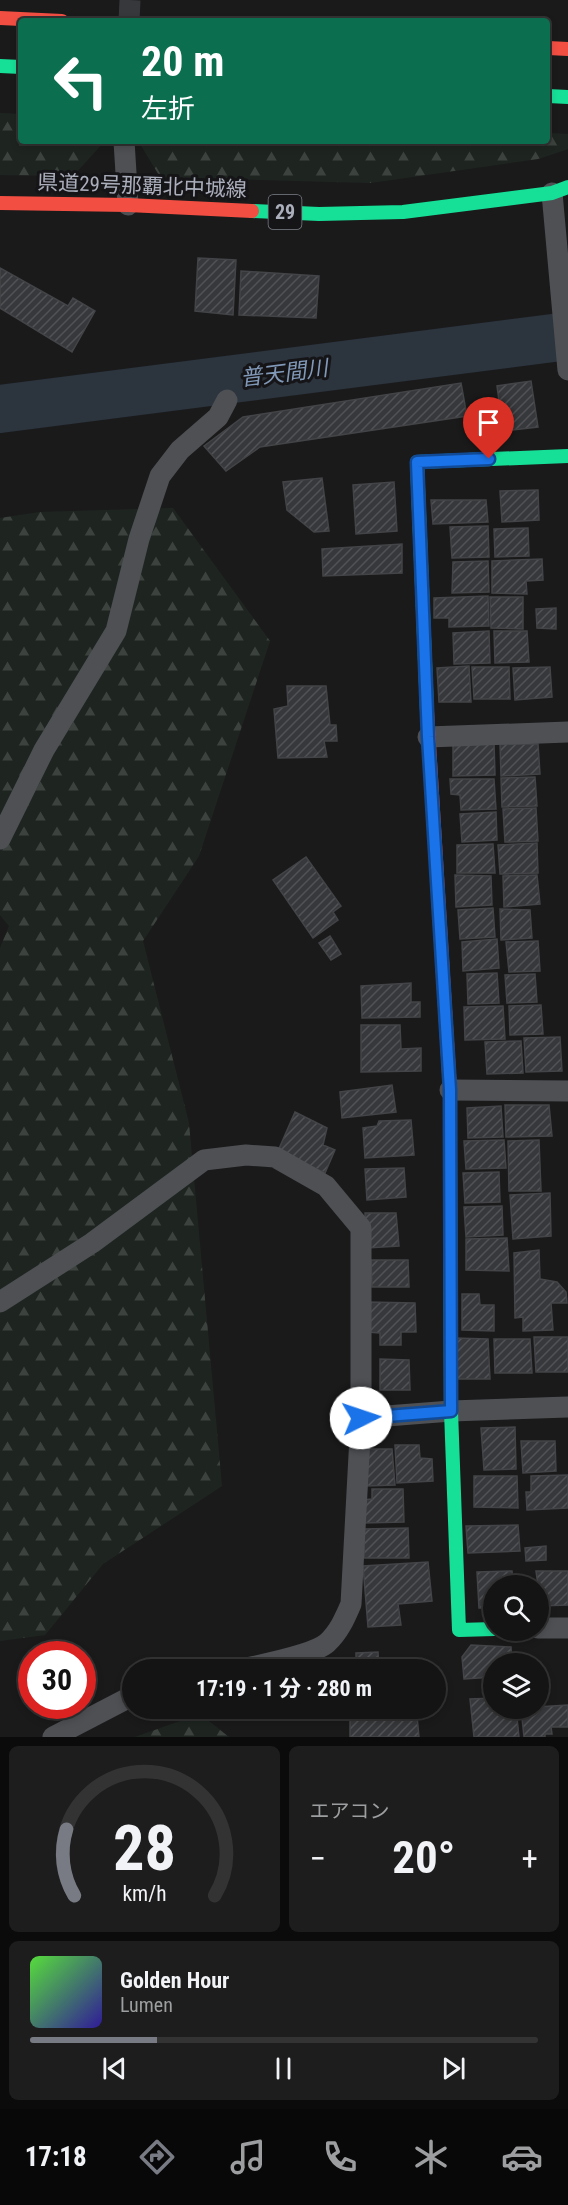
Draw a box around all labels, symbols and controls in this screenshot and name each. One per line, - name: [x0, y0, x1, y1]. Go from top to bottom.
- text: 20 m: [141, 37, 224, 86]
- icon: left: [42, 42, 120, 120]
- text: 左折: [141, 93, 195, 125]
- street label: 県道29号那覇北中城線: [37, 170, 247, 202]
- road number: 29: [268, 195, 302, 229]
- water label: 普天間川: [239, 355, 331, 391]
- pin: [463, 397, 514, 459]
- icon: arrive: [472, 406, 505, 439]
- position arrow: [329, 1386, 393, 1450]
- map controls: [483, 1575, 549, 1719]
- button: search: [483, 1575, 549, 1641]
- speed limit sign: 30: [18, 1641, 96, 1719]
- button: layers: [483, 1653, 549, 1719]
- text: 17:19 · 1 分 · 280 m: [196, 1676, 372, 1701]
- text: エアコン: [310, 1799, 390, 1823]
- text: 28: [113, 1812, 176, 1885]
- text: 20°: [392, 1831, 455, 1884]
- text: −: [310, 1839, 326, 1878]
- text: +: [522, 1839, 538, 1878]
- text: km/h: [122, 1881, 166, 1906]
- text: Golden Hour: [120, 1968, 229, 1993]
- text: Lumen: [120, 1993, 173, 2017]
- icon: previous: [98, 2052, 131, 2085]
- icon: pause: [267, 2052, 300, 2085]
- icon: next: [437, 2052, 470, 2085]
- icon: directions: [136, 2136, 178, 2178]
- icon: music: [227, 2136, 269, 2178]
- icon: phone: [319, 2136, 361, 2178]
- icon: climate: [410, 2136, 452, 2178]
- icon: car: [501, 2136, 543, 2178]
- text: 17:18: [25, 2141, 87, 2173]

